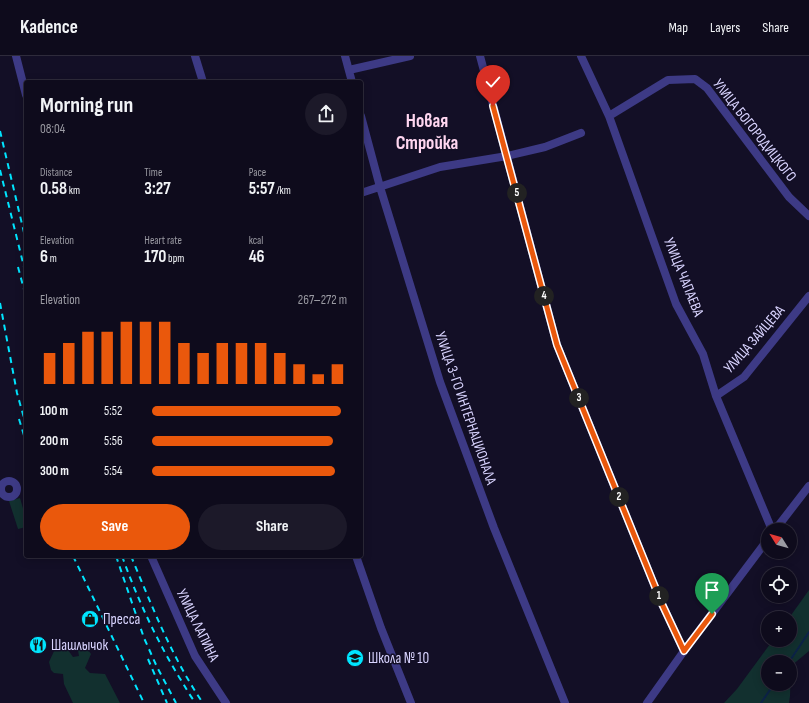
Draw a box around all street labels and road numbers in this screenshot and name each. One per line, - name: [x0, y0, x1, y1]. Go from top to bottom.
- street label: УЛИЦА БОГОРОДИЦКОГО: [709, 75, 801, 186]
- street label: УЛИЦА ЧАПАЕВА: [659, 235, 708, 320]
- street label: УЛИЦА ЗАЙЦЕВА: [720, 301, 789, 377]
- street label: УЛИЦА 3-ГО ИНТЕРНАЦИОНАЛА: [430, 329, 501, 488]
- street label: УЛИЦА ЛАПИНА: [172, 586, 224, 665]

